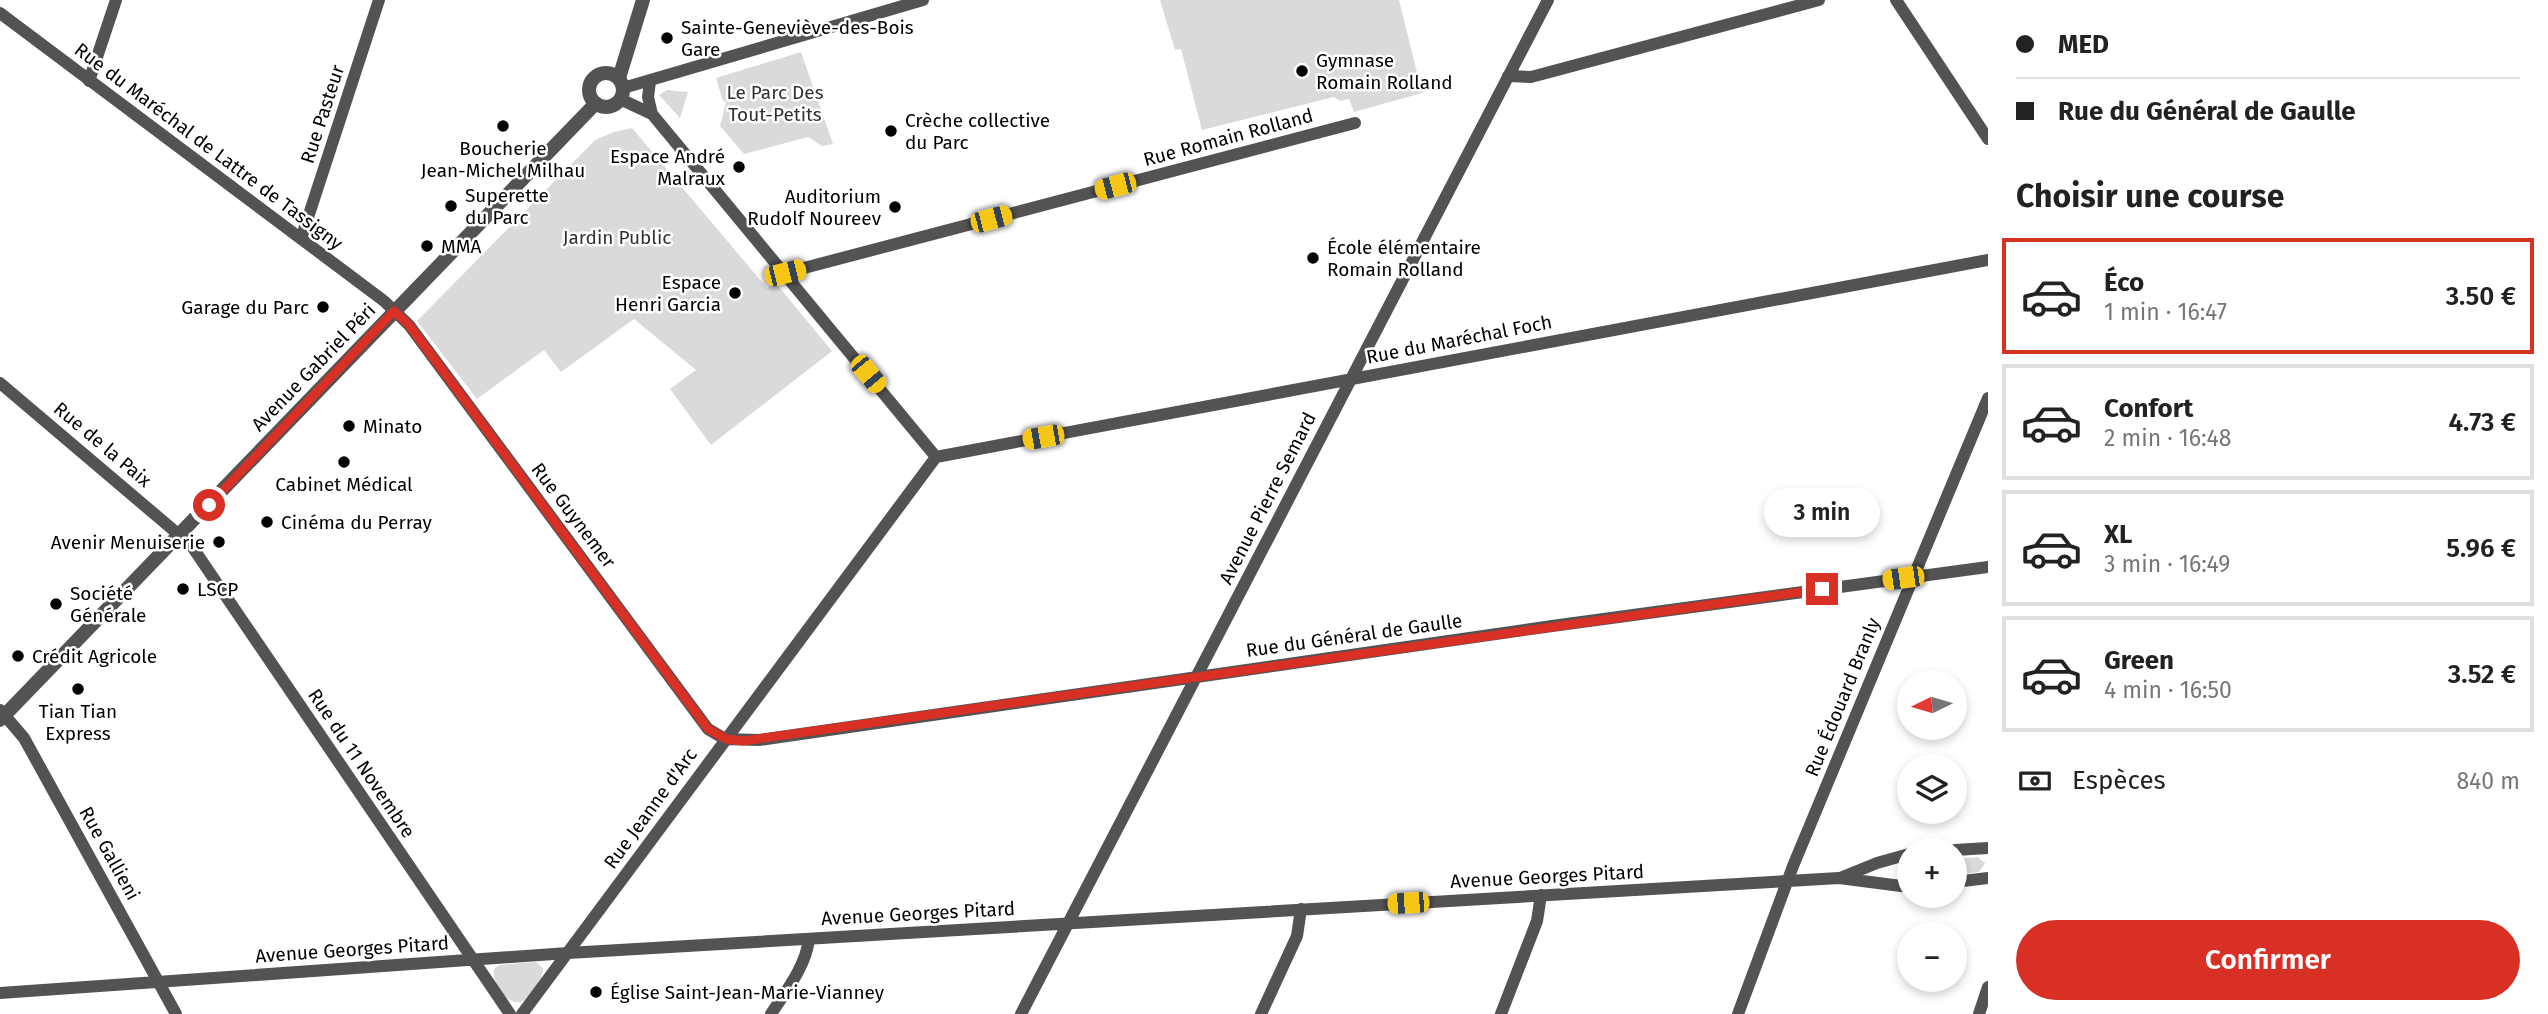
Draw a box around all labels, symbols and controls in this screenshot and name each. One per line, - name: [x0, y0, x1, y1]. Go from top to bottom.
- place label: Sainte-Geneviève-des-Bois Gare: [681, 16, 914, 61]
- text: MED: [2058, 29, 2109, 60]
- marker: Sainte-Geneviève-des-Bois Gare: [659, 30, 675, 46]
- street label: Rue du Maréchal de Lattre de Tassigny: [70, 38, 348, 255]
- place label: Gymnase Romain Rolland: [1316, 49, 1453, 94]
- street label: Rue Pasteur: [296, 61, 349, 166]
- marker: Gymnase Romain Rolland: [1294, 63, 1310, 79]
- park label: Le Parc Des Tout-Petits: [726, 81, 824, 126]
- text: Rue du Général de Gaulle: [2058, 96, 2356, 127]
- street label: Rue Romain Rolland: [1141, 104, 1315, 171]
- place label: Crèche collective du Parc: [905, 109, 1050, 154]
- marker: Boucherie Jean-Michel Milhau: [495, 118, 511, 134]
- marker: Crèche collective du Parc: [883, 123, 899, 139]
- place label: Boucherie Jean-Michel Milhau: [421, 137, 585, 182]
- place label: Espace André Malraux: [610, 145, 726, 190]
- marker: Espace André Malraux: [731, 159, 747, 175]
- car: [1092, 170, 1139, 202]
- text: Choisir une course: [2016, 177, 2284, 215]
- place label: Superette du Parc: [465, 184, 549, 229]
- place label: Auditorium Rudolf Noureev: [747, 185, 882, 230]
- marker: Superette du Parc: [443, 198, 459, 214]
- marker: Auditorium Rudolf Noureev: [887, 199, 903, 215]
- car: [968, 203, 1015, 235]
- park label: Jardin Public: [563, 226, 671, 249]
- place label: MMA: [441, 235, 482, 258]
- place label: École élémentaire Romain Rolland: [1327, 236, 1481, 281]
- marker: MMA: [419, 238, 435, 254]
- marker: École élémentaire Romain Rolland: [1305, 250, 1321, 266]
- car: [763, 258, 808, 288]
- icon: car: [2020, 265, 2083, 328]
- text: Éco: [2104, 267, 2144, 298]
- place label: Espace Henri Garcia: [615, 271, 721, 316]
- text: 3.50 €: [2446, 281, 2516, 312]
- marker: Espace Henri Garcia: [727, 285, 743, 301]
- place label: Garage du Parc: [181, 296, 309, 319]
- text: 1 min · 16:47: [2104, 298, 2227, 326]
- street label: Avenue Gabriel Péri: [246, 299, 380, 436]
- marker: Garage du Parc: [315, 299, 331, 315]
- street label: Rue du Maréchal Foch: [1364, 310, 1554, 369]
- car: [847, 351, 890, 397]
- icon: car: [2020, 391, 2083, 454]
- text: Confort: [2104, 393, 2193, 424]
- street label: Rue de la Paix: [49, 397, 157, 492]
- text: 4.73 €: [2448, 407, 2516, 438]
- street label: Avenue Pierre Semard: [1214, 408, 1321, 588]
- place label: Minato: [363, 415, 422, 438]
- marker: Minato: [341, 418, 357, 434]
- car: [1021, 423, 1066, 451]
- text: 2 min · 16:48: [2104, 424, 2231, 452]
- marker: Cabinet Médical: [336, 454, 352, 470]
- street label: Rue Guynemer: [527, 458, 621, 573]
- place label: Cabinet Médical: [275, 473, 413, 496]
- callout: 3 min: [1764, 488, 1880, 536]
- route start: [193, 489, 225, 521]
- text: 3 min: [1794, 498, 1850, 526]
- place label: Cinéma du Perray: [281, 511, 432, 534]
- marker: Cinéma du Perray: [259, 514, 275, 530]
- icon: car: [2020, 517, 2083, 580]
- text: XL: [2104, 519, 2132, 550]
- place label: Avenir Menuiserie: [51, 531, 205, 554]
- text: 5.96 €: [2446, 533, 2516, 564]
- marker: Avenir Menuiserie: [211, 534, 227, 550]
- text: 3 min · 16:49: [2104, 550, 2230, 578]
- car: [1881, 565, 1926, 591]
- route end: [1806, 573, 1838, 605]
- place label: LSCP: [197, 578, 238, 601]
- marker: LSCP: [175, 581, 191, 597]
- place label: Société Générale: [70, 582, 146, 627]
- marker: Société Générale: [48, 596, 64, 612]
- street label: Rue du Général de Gaulle: [1244, 609, 1464, 662]
- street label: Rue Édouard Branly: [1800, 614, 1885, 780]
- icon: car: [2020, 643, 2083, 706]
- place label: Crédit Agricole: [32, 645, 157, 668]
- text: Green: [2104, 645, 2174, 676]
- marker: Crédit Agricole: [10, 648, 26, 664]
- text: 3.52 €: [2448, 659, 2516, 690]
- north arrow: [1897, 670, 1967, 740]
- map controls: [1897, 670, 1967, 992]
- text: 4 min · 16:50: [2104, 676, 2232, 704]
- marker: Tian Tian Express: [70, 681, 86, 697]
- street label: Rue du 11 Novembre: [303, 684, 420, 842]
- place label: Tian Tian Express: [39, 700, 117, 745]
- street label: Rue Jeanne d'Arc: [599, 743, 702, 873]
- button: layers: [1897, 754, 1967, 824]
- icon: cash: [2016, 762, 2054, 800]
- text: Espèces: [2072, 765, 2166, 796]
- text: 840 m: [2456, 767, 2520, 795]
- street label: Rue Gallieni: [74, 802, 145, 904]
- button: +: [1897, 838, 1967, 908]
- street label: Avenue Georges Pitard: [1450, 860, 1645, 893]
- car: [1387, 891, 1430, 915]
- street label: Avenue Georges Pitard: [821, 897, 1016, 930]
- button: Confirmer: [2016, 920, 2520, 1000]
- button: −: [1897, 922, 1967, 992]
- street label: Avenue Georges Pitard: [254, 931, 450, 968]
- place label: Église Saint-Jean-Marie-Vianney: [610, 981, 885, 1004]
- marker: Église Saint-Jean-Marie-Vianney: [588, 984, 604, 1000]

